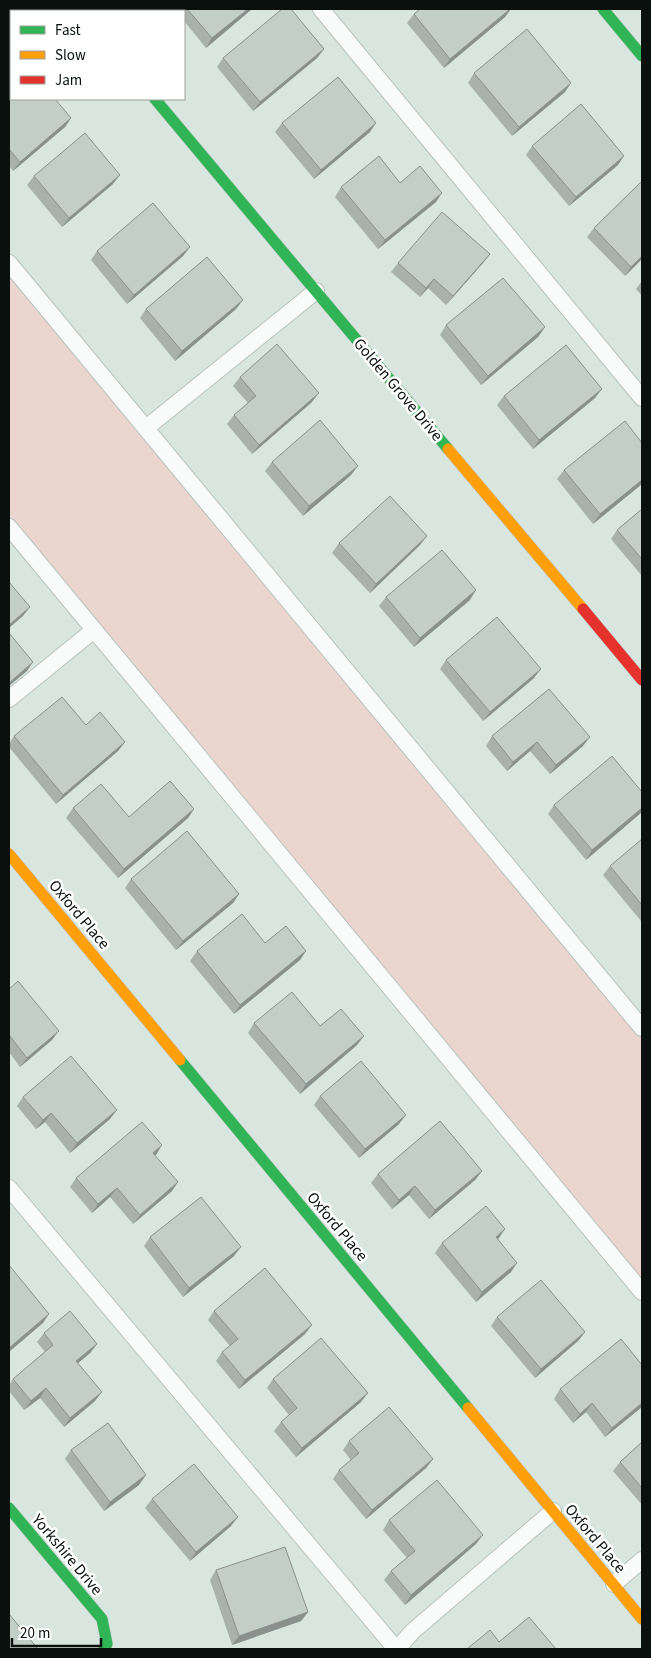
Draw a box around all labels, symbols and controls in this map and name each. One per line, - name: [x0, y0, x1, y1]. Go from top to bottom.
- legend: [10, 10, 185, 100]
- text: Fast: [55, 20, 81, 41]
- text: Slow: [55, 45, 86, 66]
- text: Jam: [55, 70, 82, 91]
- street label: Golden Grove Drive: [349, 333, 448, 446]
- street label: Oxford Place: [44, 875, 115, 954]
- street label: Oxford Place: [302, 1187, 373, 1266]
- street label: Oxford Place: [560, 1499, 631, 1578]
- street label: Yorkshire Drive: [26, 1509, 108, 1600]
- scale bar: [12, 1616, 101, 1648]
- text: 20 m: [20, 1623, 50, 1644]

